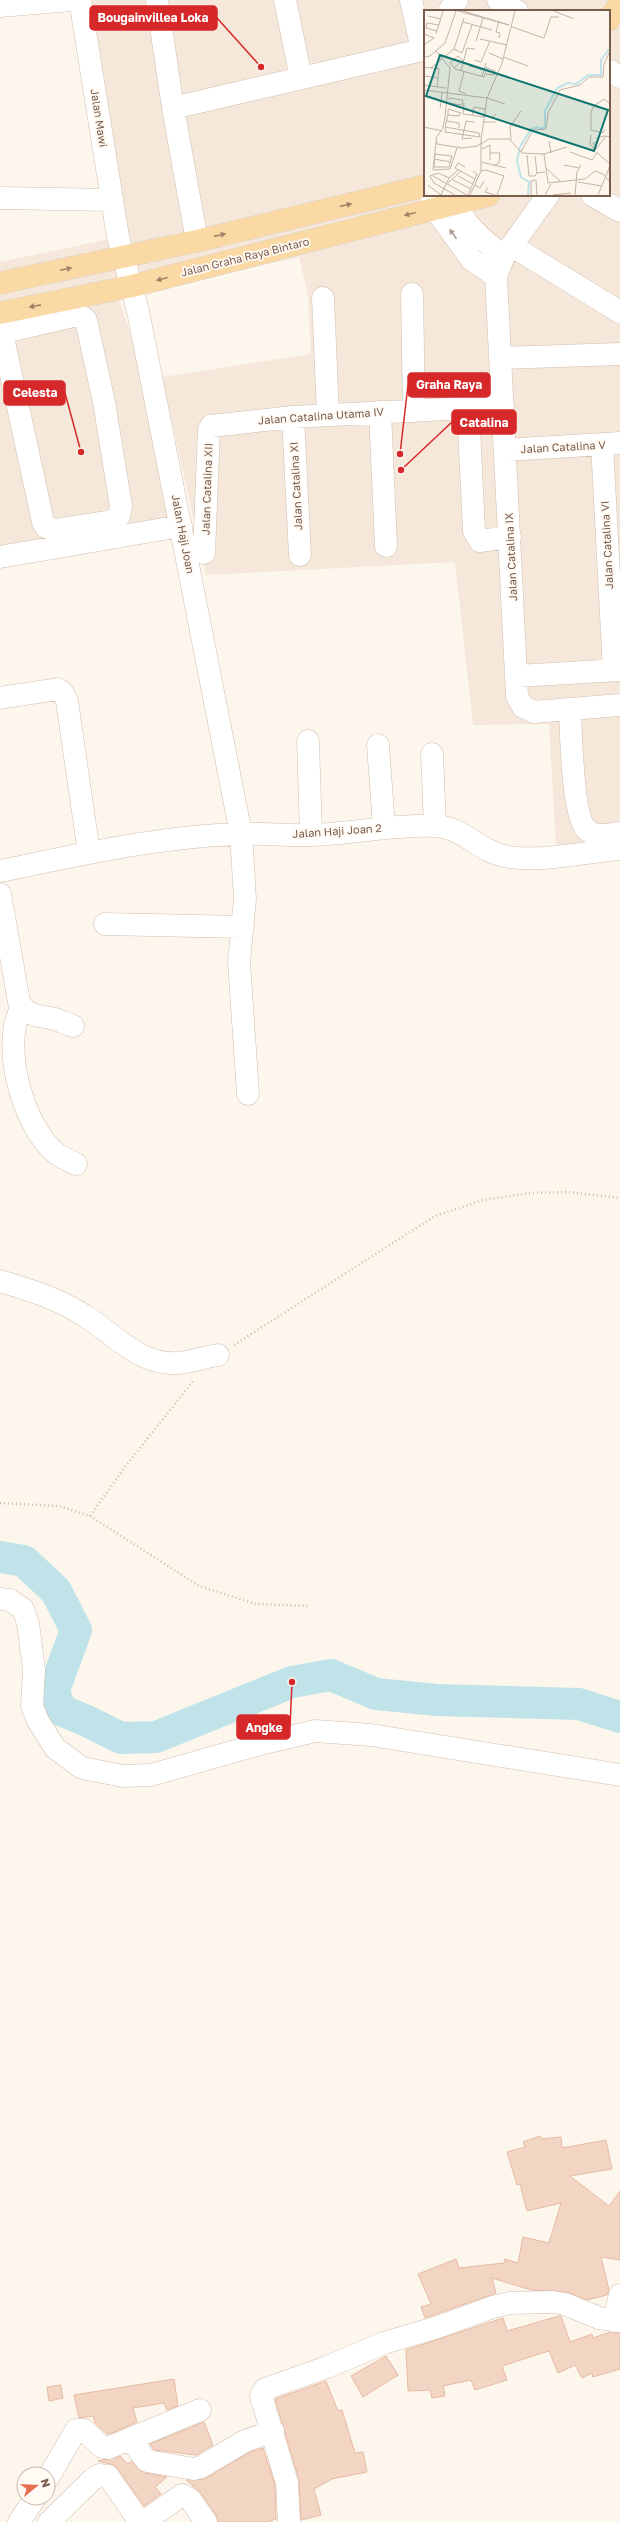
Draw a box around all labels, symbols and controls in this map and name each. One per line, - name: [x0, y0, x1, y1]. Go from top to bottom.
- callout: Bougainvillea Loka: [90, 6, 217, 30]
- text: Bougainvillea Loka: [98, 10, 208, 25]
- inset map: [424, 10, 610, 196]
- street label: Jalan Mawi: [88, 88, 111, 148]
- one-way arrow: [340, 201, 352, 207]
- one-way arrow: [404, 212, 416, 218]
- one-way arrow: [449, 229, 457, 239]
- one-way arrow: [214, 232, 226, 238]
- street label: Jalan Graha Raya Bintaro: [179, 234, 311, 279]
- one-way arrow: [59, 266, 72, 272]
- one-way arrow: [156, 276, 168, 282]
- one-way arrow: [29, 303, 41, 309]
- callout: Graha Raya: [408, 373, 490, 397]
- text: Graha Raya: [416, 377, 482, 392]
- callout: Celesta: [4, 381, 65, 405]
- text: Celesta: [12, 385, 58, 400]
- street label: Jalan Catalina Utama IV: [258, 405, 385, 426]
- callout: Catalina: [452, 410, 516, 434]
- text: Catalina: [460, 415, 508, 430]
- street label: Jalan Catalina V: [520, 438, 607, 455]
- street label: Jalan Catalina XI: [287, 441, 304, 531]
- street label: Jalan Catalina XII: [198, 443, 215, 535]
- street label: Jalan Haji Joan: [169, 493, 198, 575]
- street label: Jalan Catalina VI: [598, 500, 615, 590]
- street label: Jalan Catalina IX: [502, 512, 519, 602]
- street label: Jalan Haji Joan 2: [292, 821, 382, 840]
- callout: Angke: [237, 1715, 290, 1739]
- text: Angke: [246, 1720, 282, 1735]
- north arrow: [16, 2466, 56, 2506]
- text: N: [39, 2477, 53, 2489]

